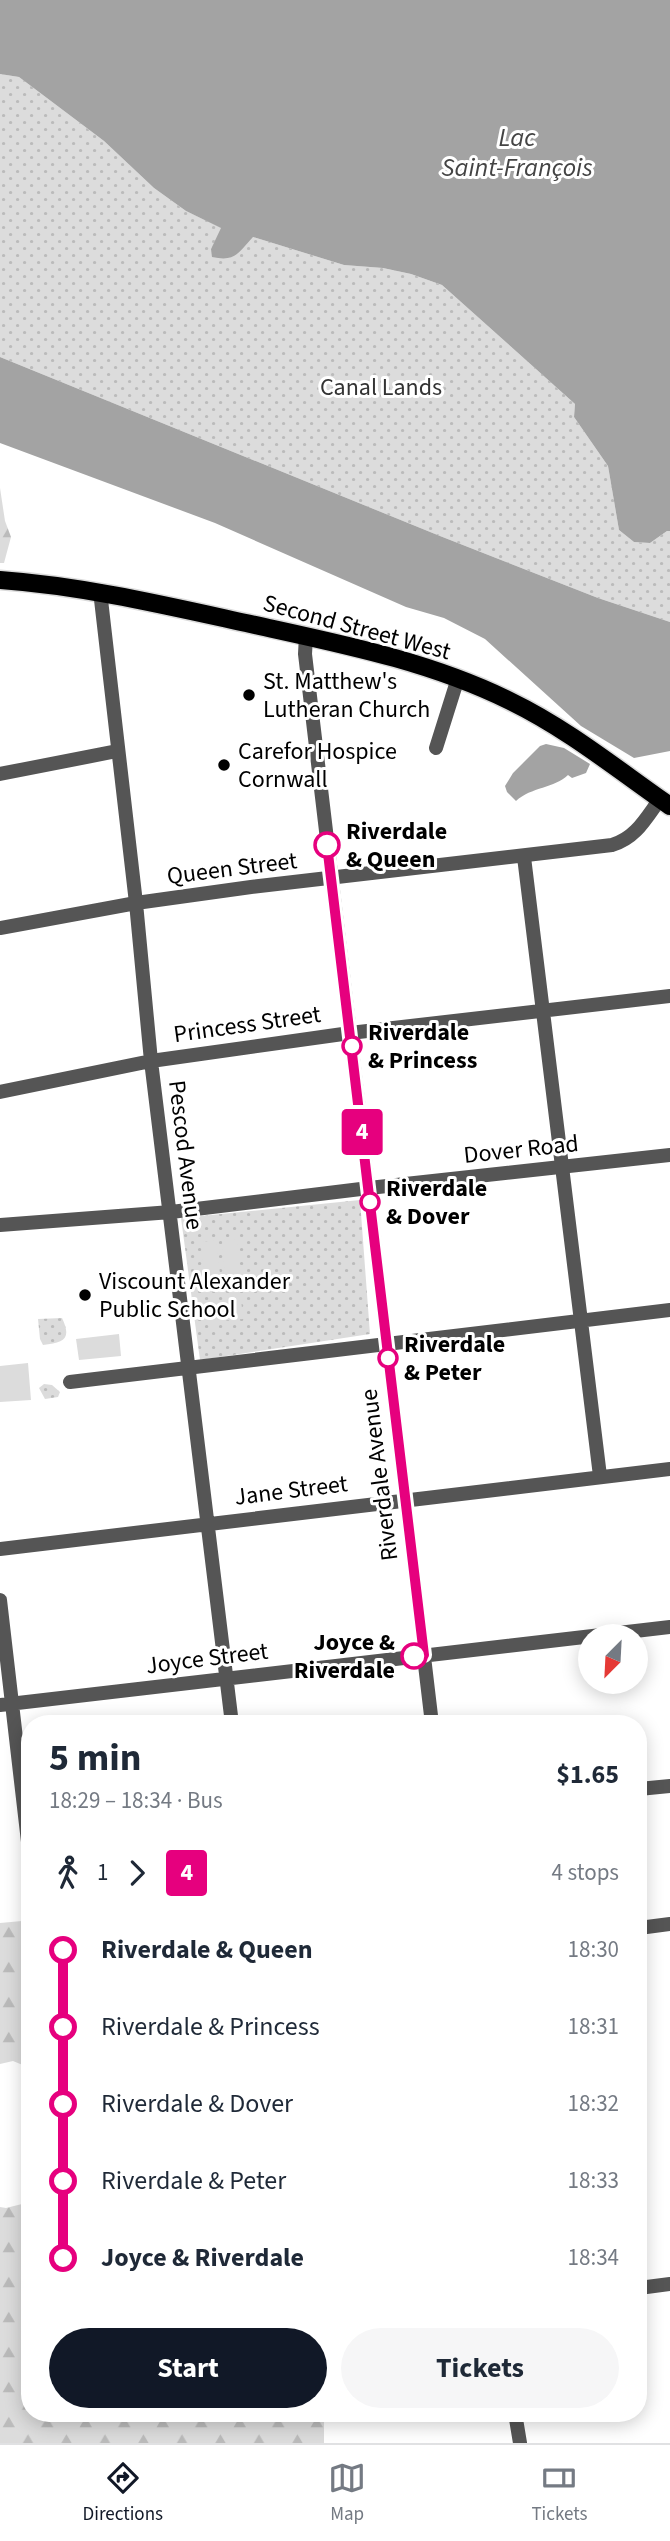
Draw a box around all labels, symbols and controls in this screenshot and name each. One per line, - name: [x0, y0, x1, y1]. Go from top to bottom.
- water label: Lac Saint-François: [441, 119, 593, 186]
- park label: Canal Lands: [320, 370, 442, 405]
- street label: Second Street West: [259, 586, 455, 669]
- place label: St. Matthew's Lutheran Church: [263, 664, 430, 727]
- marker: St. Matthew's Lutheran Church: [241, 687, 257, 703]
- place label: Carefor Hospice Cornwall: [238, 734, 397, 797]
- marker: Carefor Hospice Cornwall: [216, 757, 232, 773]
- place label: Riverdale & Queen: [346, 814, 447, 877]
- marker: Riverdale & Queen: [314, 832, 340, 858]
- street label: Queen Street: [165, 843, 299, 894]
- street label: Princess Street: [171, 997, 323, 1052]
- place label: Riverdale & Princess: [368, 1015, 477, 1078]
- marker: Riverdale & Princess: [342, 1036, 362, 1056]
- street label: Pescod Avenue: [159, 1078, 212, 1232]
- line badge: 4: [339, 1109, 385, 1155]
- text: 4: [356, 1114, 368, 1149]
- street label: Dover Road: [462, 1126, 580, 1173]
- place label: Riverdale & Dover: [386, 1171, 487, 1234]
- marker: Riverdale & Dover: [360, 1192, 380, 1212]
- place label: Viscount Alexander Public School: [99, 1264, 291, 1327]
- marker: Viscount Alexander Public School: [77, 1287, 93, 1303]
- place label: Riverdale & Peter: [404, 1327, 505, 1390]
- marker: Riverdale & Peter: [378, 1348, 398, 1368]
- street label: Riverdale Avenue: [352, 1387, 407, 1563]
- street label: Jane Street: [233, 1466, 350, 1515]
- north arrow: [578, 1624, 648, 1694]
- map controls: [578, 1624, 648, 1694]
- place label: Joyce & Riverdale: [294, 1625, 395, 1688]
- street label: Joyce Street: [144, 1634, 270, 1683]
- marker: Joyce & Riverdale: [401, 1643, 427, 1669]
- text: 5 min: [49, 1731, 141, 1785]
- text: $1.65: [556, 1756, 619, 1793]
- text: 18:29 – 18:34 · Bus: [49, 1784, 223, 1817]
- icon: walk: [49, 1854, 87, 1892]
- icon: forward: [118, 1854, 156, 1892]
- text: 4: [180, 1855, 193, 1890]
- text: 1: [97, 1856, 108, 1889]
- text: 4 stops: [552, 1856, 619, 1889]
- text: Riverdale & Queen: [101, 1931, 313, 1968]
- text: 18:30: [568, 1933, 619, 1966]
- text: Riverdale & Princess: [101, 2008, 320, 2045]
- text: 18:31: [568, 2010, 619, 2043]
- text: Riverdale & Dover: [101, 2085, 293, 2122]
- text: 18:32: [568, 2087, 619, 2120]
- text: Riverdale & Peter: [101, 2162, 286, 2199]
- text: 18:33: [568, 2164, 619, 2197]
- text: Joyce & Riverdale: [101, 2239, 304, 2276]
- text: 18:34: [568, 2241, 619, 2274]
- button: Start: [49, 2328, 327, 2408]
- button: Tickets: [341, 2328, 619, 2408]
- tab: Directions: [83, 2459, 163, 2528]
- tab: Map: [328, 2459, 366, 2528]
- tab: Tickets: [531, 2459, 587, 2528]

